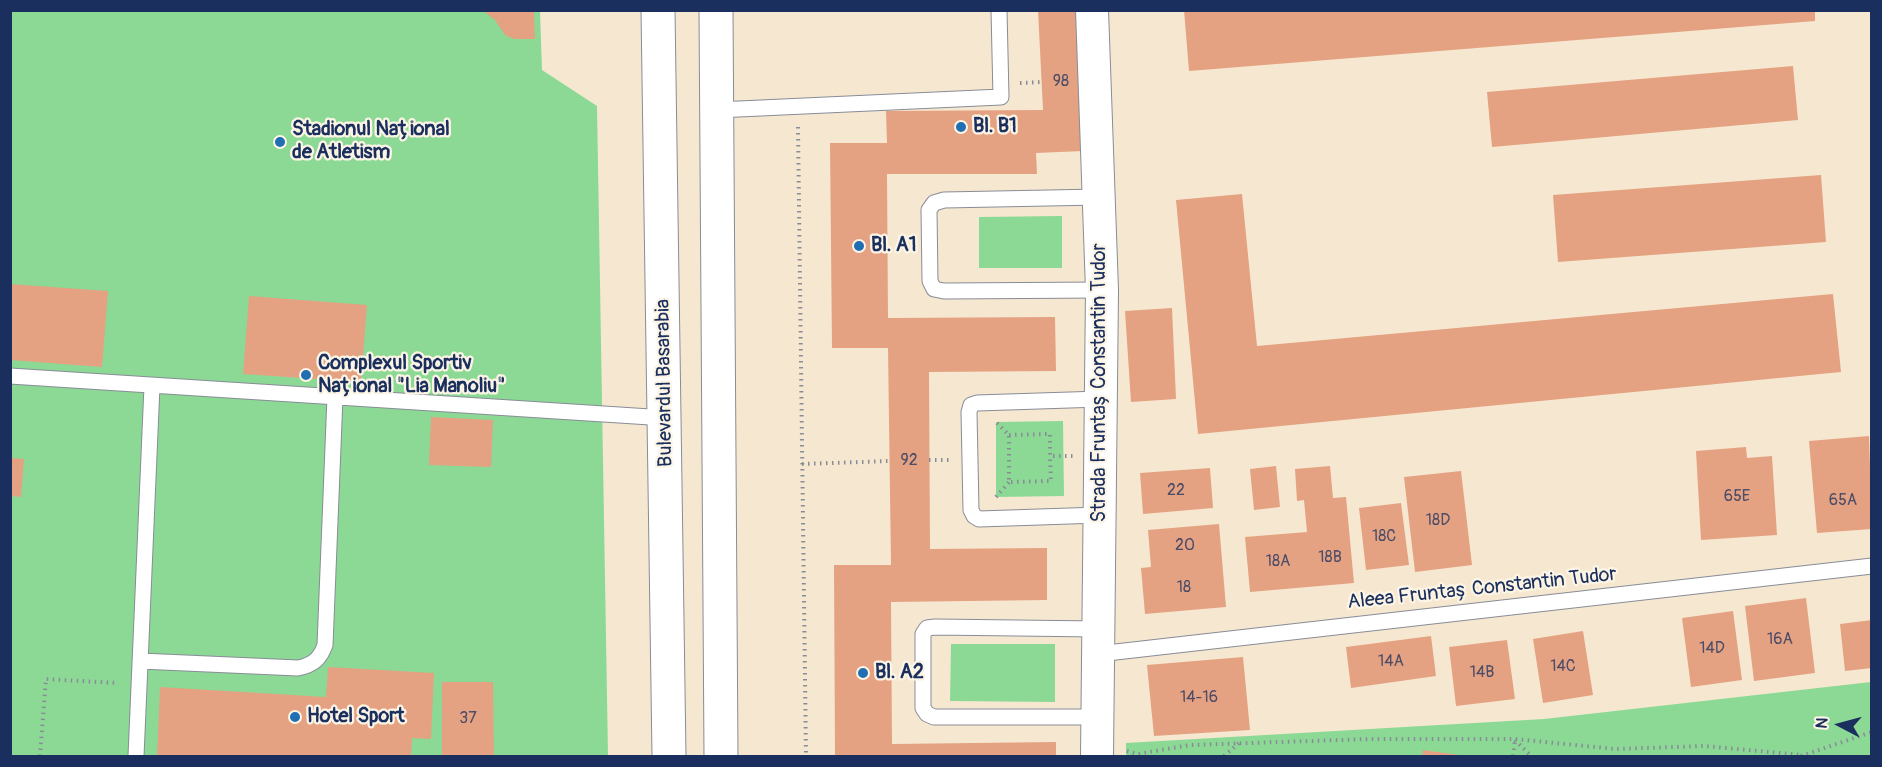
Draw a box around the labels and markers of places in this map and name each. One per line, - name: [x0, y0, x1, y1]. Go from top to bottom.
- place label: Bl. B1: [973, 115, 1017, 139]
- place label: Stadionul Național de Atletism: [292, 118, 450, 165]
- marker: Bl. B1: [954, 120, 968, 134]
- marker: Stadionul Național de Atletism: [273, 135, 287, 149]
- place label: Bl. A1: [871, 234, 917, 258]
- marker: Bl. A1: [852, 239, 866, 253]
- place label: Complexul Sportiv Național "Lia Manoliu": [318, 352, 505, 399]
- marker: Complexul Sportiv Național "Lia Manoliu": [299, 368, 313, 382]
- place label: Bl. A2: [875, 661, 924, 685]
- marker: Bl. A2: [856, 666, 870, 680]
- place label: Hotel Sport: [307, 705, 404, 729]
- marker: Hotel Sport: [288, 710, 302, 724]

